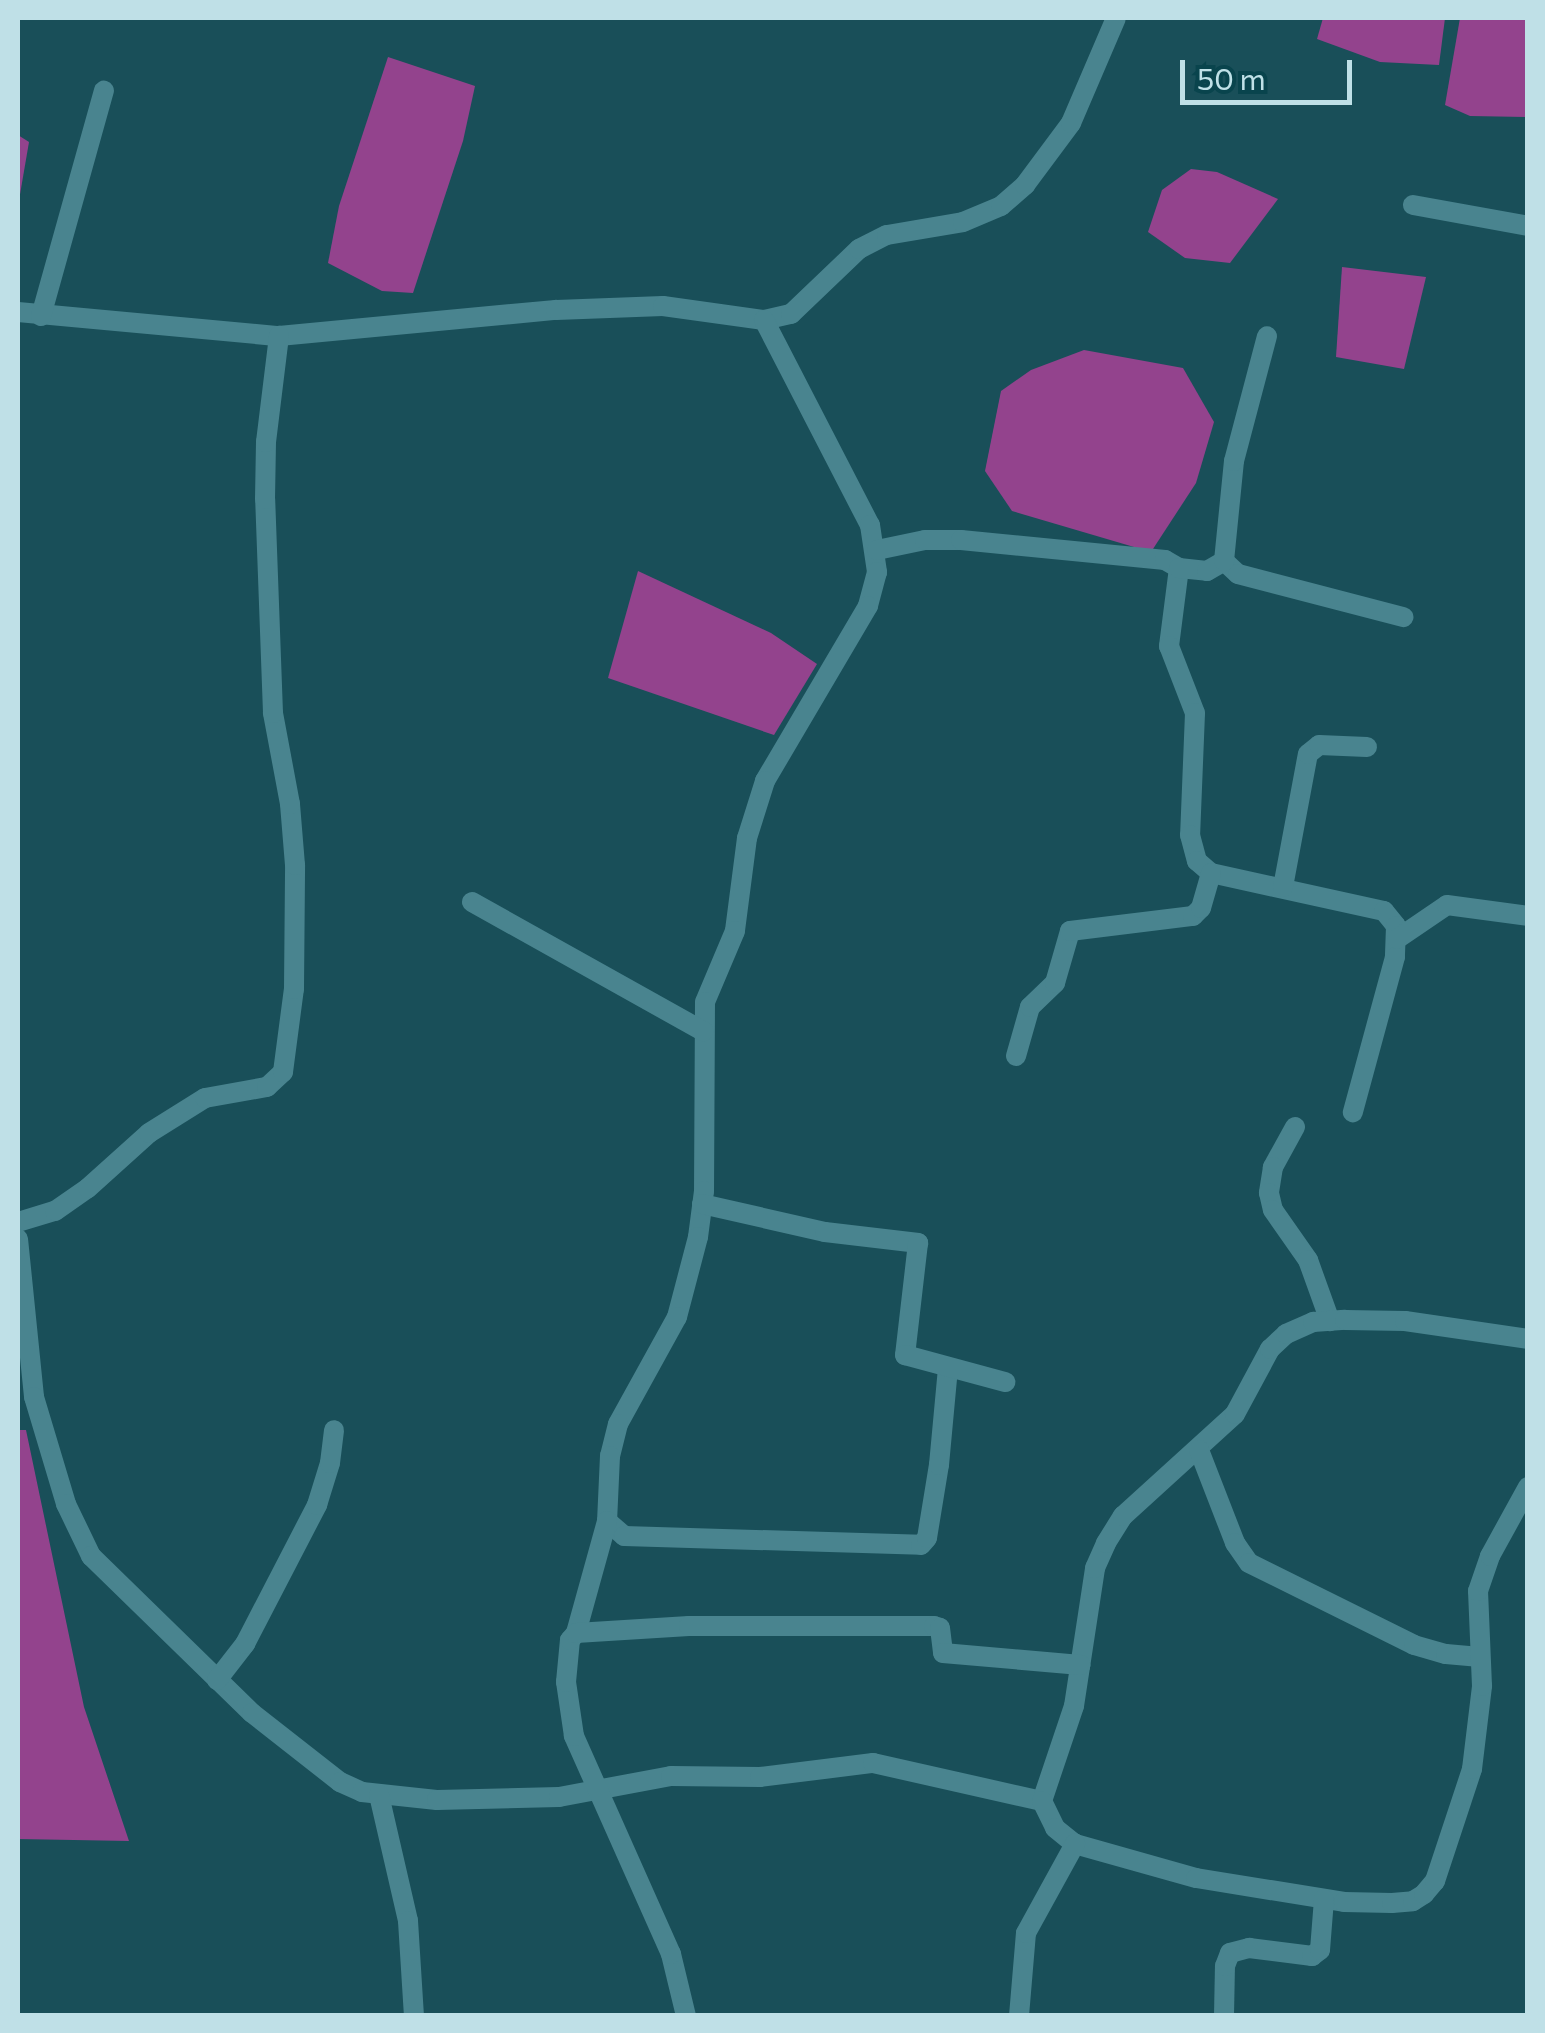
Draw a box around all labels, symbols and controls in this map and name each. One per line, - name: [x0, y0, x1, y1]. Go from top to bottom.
- scale bar: [1185, 40, 1358, 102]
- text: 50 m: [1197, 59, 1266, 96]

